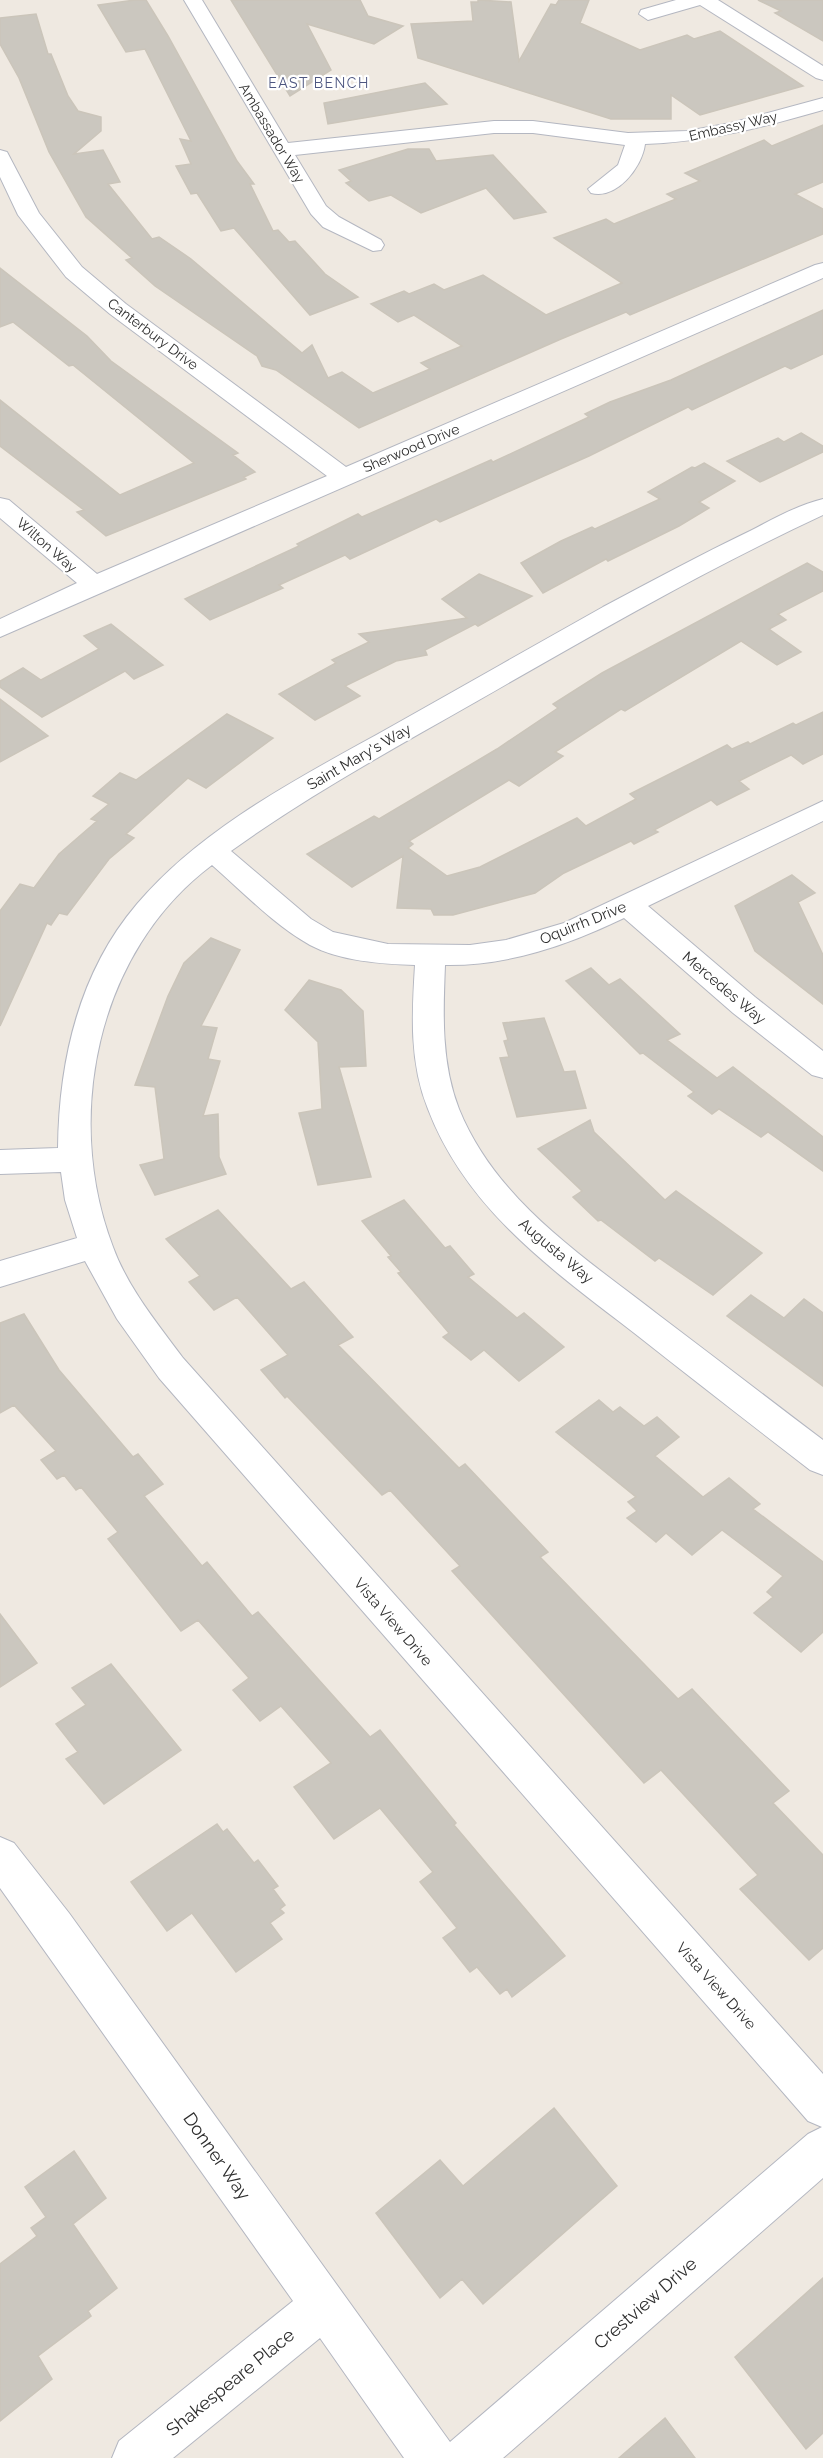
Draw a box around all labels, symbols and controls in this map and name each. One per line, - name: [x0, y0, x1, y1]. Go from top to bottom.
- district label: EAST BENCH: [268, 75, 370, 91]
- street label: Ambassador Way: [236, 80, 308, 186]
- street label: Embassy Way: [687, 108, 779, 144]
- street label: Canterbury Drive: [105, 295, 201, 373]
- street label: Sherwood Drive: [360, 420, 462, 476]
- street label: Wilton Way: [14, 515, 81, 576]
- street label: Saint Mary's Way: [304, 720, 414, 794]
- street label: Oquirrh Drive: [537, 897, 629, 949]
- street label: Mercedes Way: [679, 948, 769, 1028]
- street label: Augusta Way: [515, 1215, 597, 1287]
- street label: Vista View Drive: [350, 1574, 436, 1670]
- street label: Vista View Drive: [672, 1939, 760, 2033]
- street label: Donner Way: [179, 2108, 255, 2204]
- street label: Crestview Drive: [589, 2252, 701, 2353]
- street label: Shakespeare Place: [162, 2324, 299, 2440]

